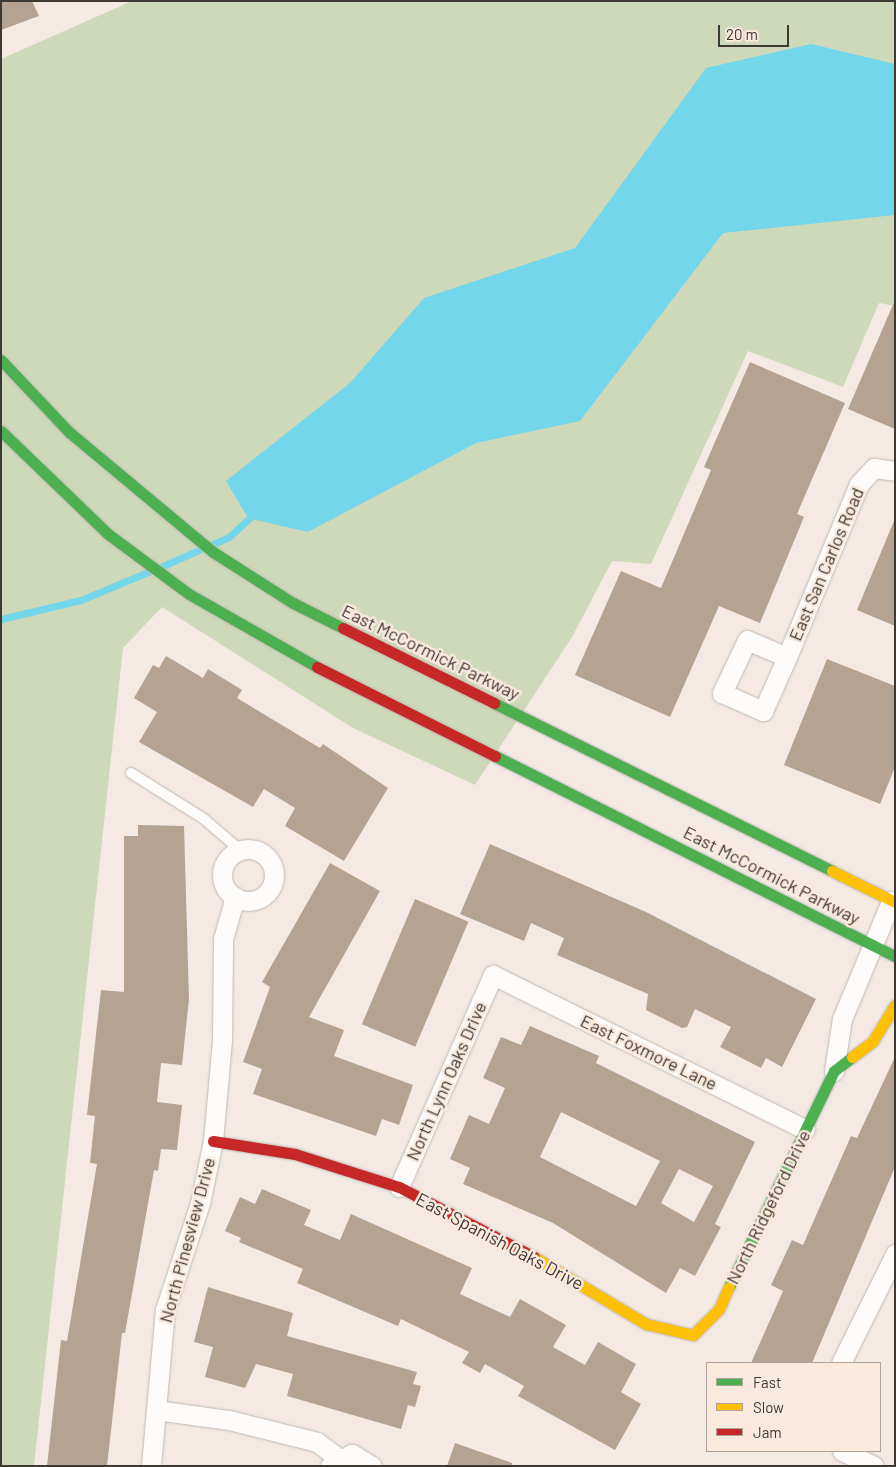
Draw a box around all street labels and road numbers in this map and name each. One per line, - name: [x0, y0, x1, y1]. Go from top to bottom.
- street label: East San Carlos Road: [784, 484, 868, 644]
- street label: East McCormick Parkway: [338, 599, 524, 705]
- street label: East McCormick Parkway: [680, 821, 864, 929]
- street label: North Lynn Oaks Drive: [401, 998, 491, 1164]
- street label: East Foxmore Lane: [577, 1010, 721, 1094]
- street label: North Ridgeford Drive: [721, 1127, 815, 1287]
- street label: North Pinesview Drive: [155, 1155, 219, 1325]
- street label: East Spanish Oaks Drive: [413, 1188, 587, 1294]

